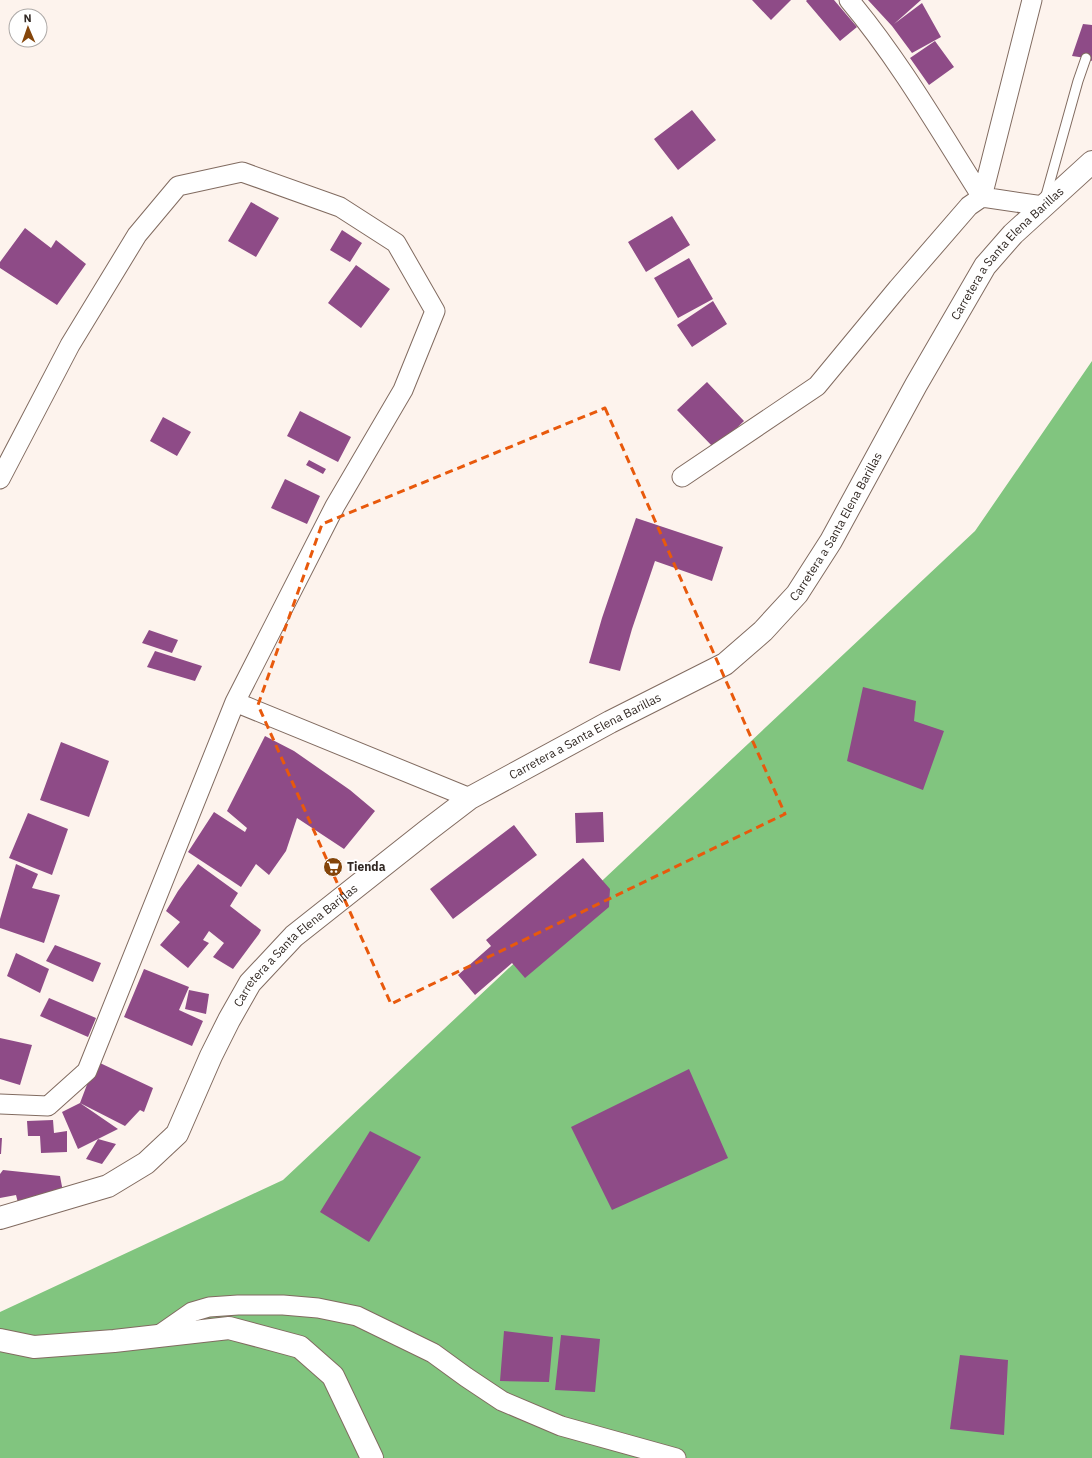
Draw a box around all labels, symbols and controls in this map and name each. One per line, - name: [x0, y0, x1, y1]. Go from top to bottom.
- north arrow: [8, 8, 48, 48]
- text: N: [23, 11, 32, 25]
- street label: Carretera a Santa Elena Barillas: [947, 183, 1067, 323]
- street label: Carretera a Santa Elena Barillas: [786, 449, 885, 604]
- street label: Carretera a Santa Elena Barillas: [506, 689, 664, 782]
- supermarket icon: Tienda: [322, 856, 344, 878]
- place label: Tienda: [347, 859, 386, 874]
- street label: Carretera a Santa Elena Barillas: [230, 880, 361, 1009]

